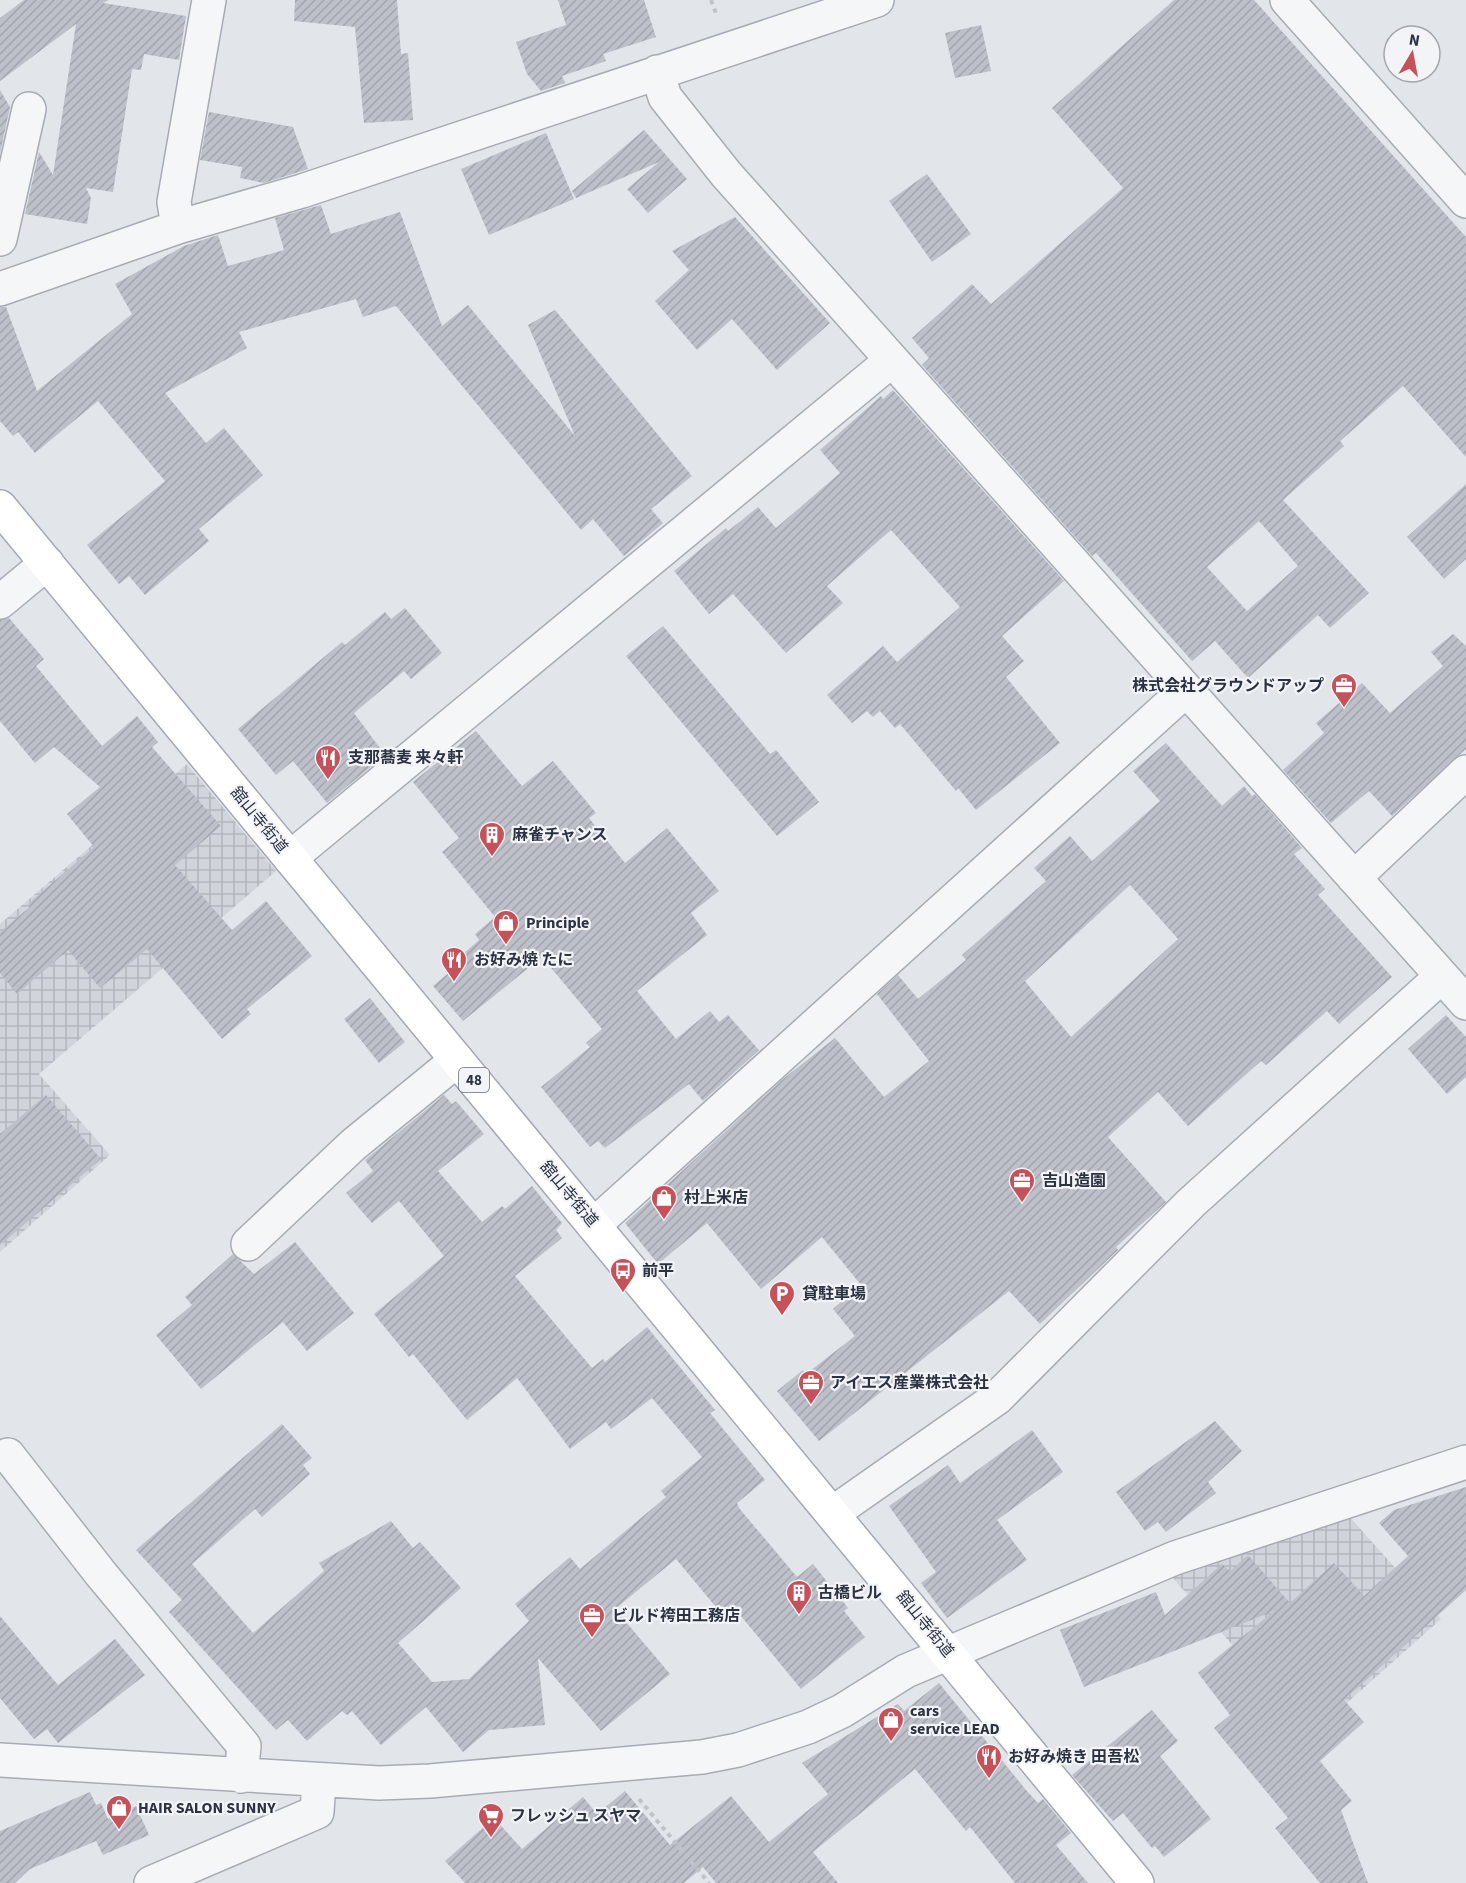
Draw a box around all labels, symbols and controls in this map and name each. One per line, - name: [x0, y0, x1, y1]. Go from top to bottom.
- north arrow: [1382, 24, 1442, 84]
- text: N: [1407, 28, 1422, 52]
- office icon: 株式会社グラウンドアップ: [1329, 671, 1359, 709]
- place label: 株式会社グラウンドアップ: [1132, 675, 1324, 697]
- restaurant icon: 支那蕎麦 来々軒: [313, 743, 343, 781]
- place label: 支那蕎麦 来々軒: [348, 747, 463, 769]
- street label: 舘山寺街道: [225, 782, 293, 858]
- building icon: 麻雀チャンス: [477, 820, 507, 858]
- place label: 麻雀チャンス: [512, 824, 608, 846]
- shop icon: Principle: [491, 908, 521, 946]
- place label: Principle: [526, 912, 589, 934]
- restaurant icon: お好み焼 たに: [439, 945, 469, 983]
- place label: お好み焼 たに: [474, 949, 573, 971]
- road number: 48: [459, 1068, 489, 1092]
- street label: 舘山寺街道: [535, 1156, 603, 1232]
- office icon: 吉山造園: [1007, 1166, 1037, 1204]
- place label: 吉山造園: [1042, 1170, 1106, 1192]
- shop icon: 村上米店: [649, 1183, 679, 1221]
- place label: 村上米店: [684, 1187, 748, 1209]
- bus stop icon: 前平: [608, 1256, 638, 1294]
- place label: 前平: [642, 1260, 674, 1282]
- parking icon: 貸駐車場: [767, 1279, 797, 1317]
- place label: 貸駐車場: [802, 1283, 866, 1305]
- office icon: アイエス産業株式会社: [796, 1368, 826, 1406]
- place label: アイエス産業株式会社: [830, 1372, 989, 1394]
- building icon: 古橋ビル: [784, 1578, 814, 1616]
- place label: 古橋ビル: [818, 1582, 882, 1604]
- street label: 舘山寺街道: [891, 1586, 959, 1662]
- office icon: ビルド袴田工務店: [577, 1601, 607, 1639]
- place label: ビルド袴田工務店: [612, 1605, 740, 1627]
- place label: cars service LEAD: [910, 1700, 1000, 1740]
- shop icon: cars service LEAD: [876, 1705, 906, 1743]
- restaurant icon: お好み焼き 田吾松: [974, 1742, 1004, 1780]
- place label: お好み焼き 田吾松: [1008, 1746, 1139, 1768]
- shop icon: HAIR SALON SUNNY: [104, 1793, 134, 1831]
- place label: HAIR SALON SUNNY: [138, 1797, 276, 1819]
- supermarket icon: フレッシュ スヤマ: [476, 1801, 506, 1839]
- place label: フレッシュ スヤマ: [510, 1805, 641, 1827]

